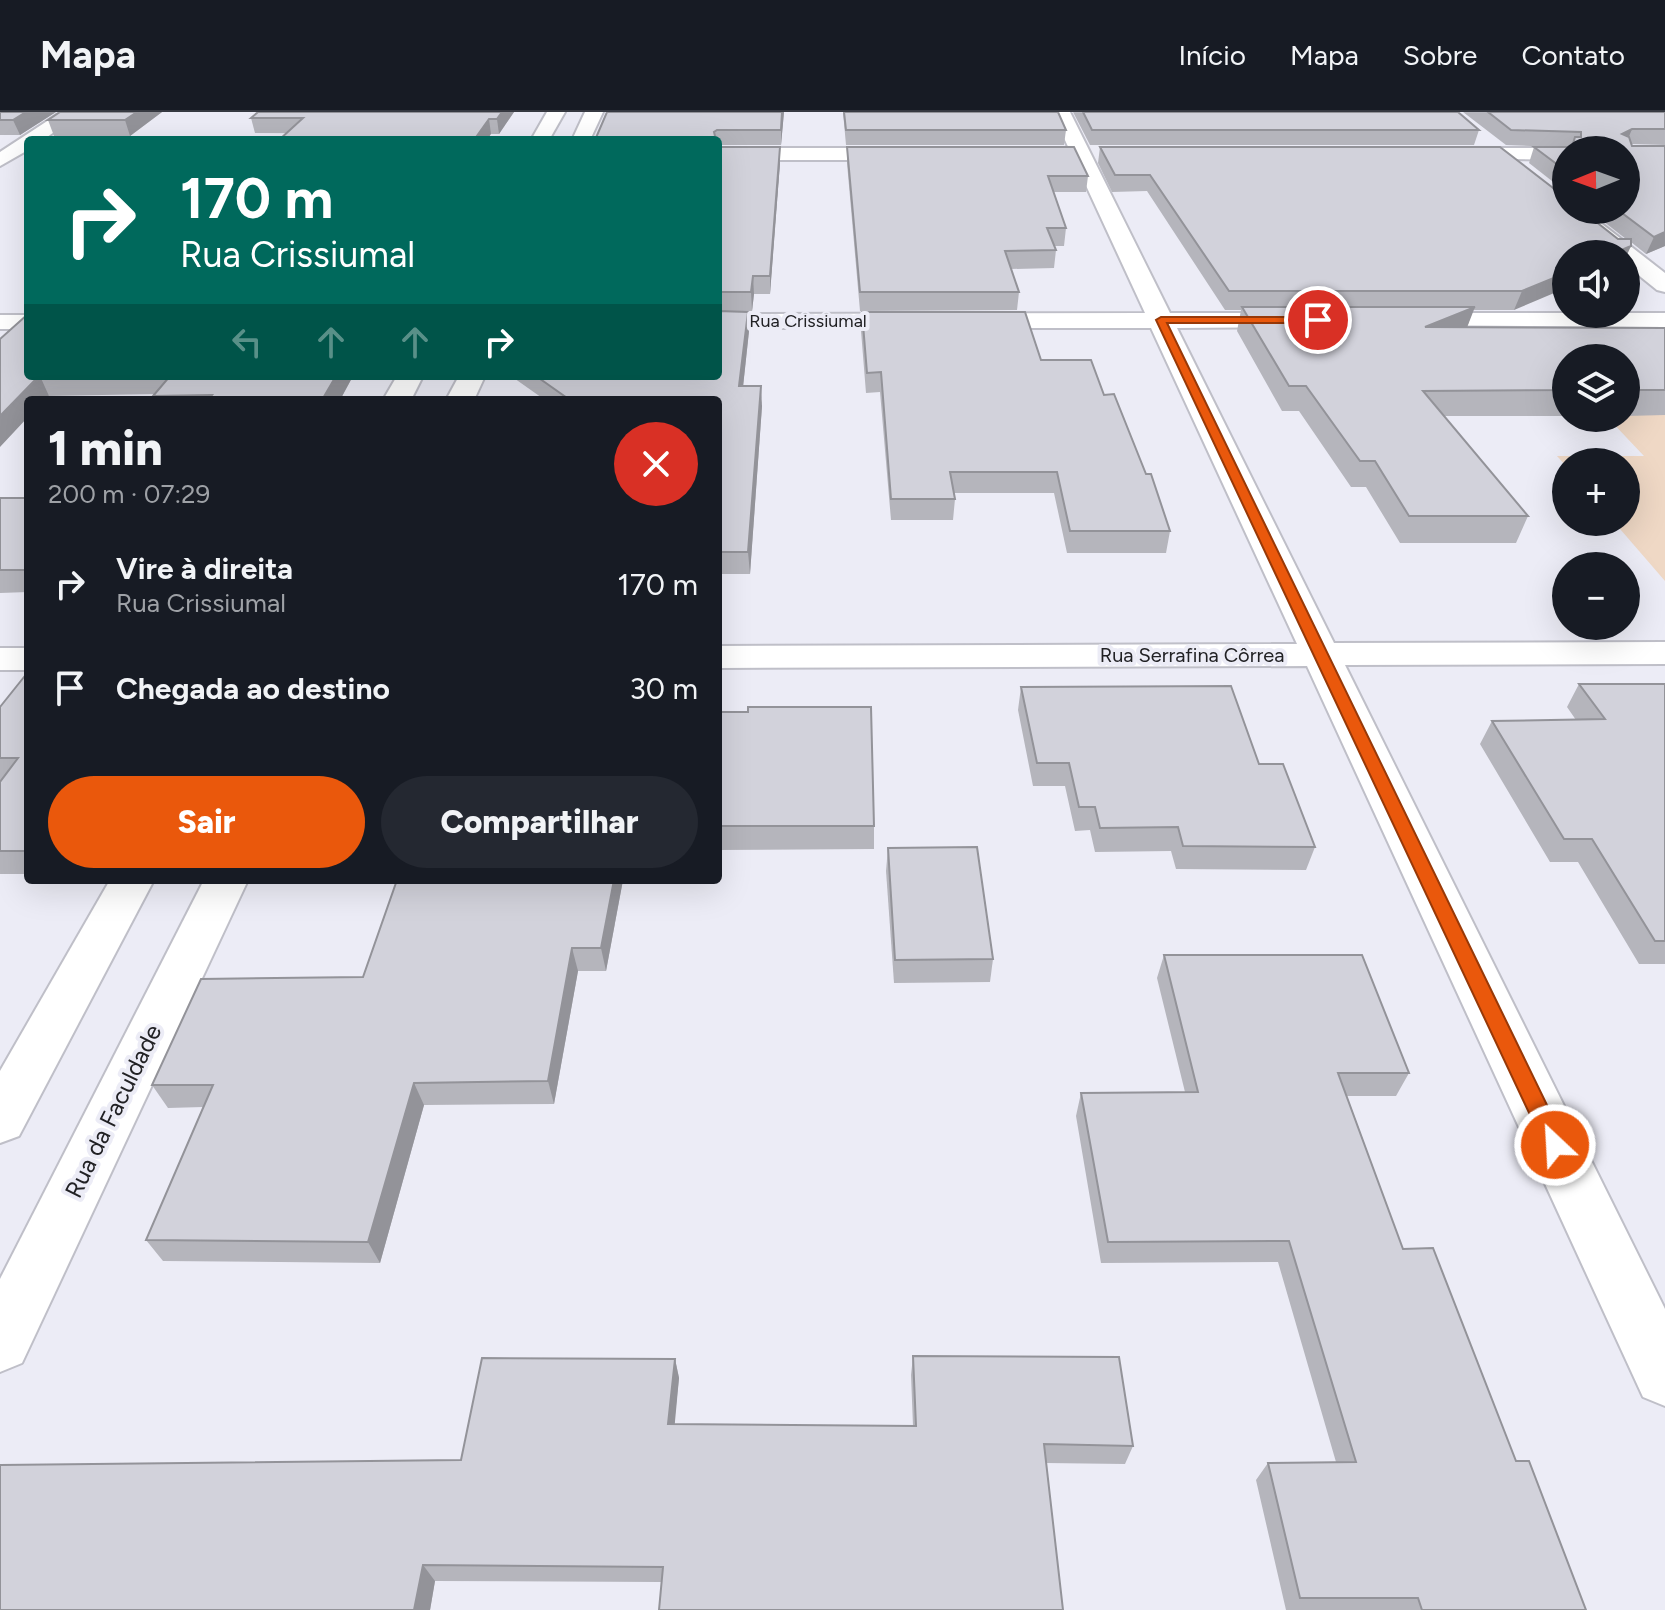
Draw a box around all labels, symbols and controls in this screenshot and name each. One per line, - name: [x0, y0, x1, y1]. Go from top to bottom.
- text: Mapa: [40, 32, 136, 78]
- text: Início: [1178, 38, 1246, 72]
- text: Mapa: [1290, 38, 1359, 72]
- text: Sobre: [1403, 38, 1477, 72]
- text: Contato: [1521, 38, 1625, 72]
- north arrow: [1552, 136, 1640, 224]
- map controls: [1552, 136, 1640, 640]
- text: 170 m: [180, 165, 333, 232]
- icon: right: [48, 168, 152, 272]
- text: Rua Crissiumal: [180, 233, 415, 276]
- button: sound: [1552, 240, 1640, 328]
- pin: [1284, 286, 1352, 354]
- icon: arrive: [1296, 298, 1340, 342]
- street label: Rua Crissiumal: [749, 310, 867, 332]
- icon: left: [225, 320, 269, 364]
- icon: ahead: [309, 320, 353, 364]
- icon: ahead: [393, 320, 437, 364]
- icon: right: [477, 320, 521, 364]
- button: layers: [1552, 344, 1640, 432]
- text: 1 min: [48, 419, 163, 477]
- button: close: [614, 422, 698, 506]
- button: +: [1552, 448, 1640, 536]
- text: 200 m · 07:29: [48, 478, 210, 510]
- text: Vire à direita: [116, 550, 293, 587]
- button: −: [1552, 552, 1640, 640]
- icon: right: [48, 562, 92, 606]
- text: 170 m: [617, 566, 698, 603]
- text: Rua Crissiumal: [116, 587, 286, 619]
- street label: Rua Serrafina Côrrea: [1100, 643, 1284, 667]
- icon: arrive: [48, 666, 92, 710]
- text: Chegada ao destino: [116, 670, 390, 707]
- text: 30 m: [630, 670, 698, 707]
- button: Sair: [48, 776, 365, 868]
- button: Compartilhar: [381, 776, 698, 868]
- street label: Rua da Faculdade: [59, 1020, 167, 1202]
- position arrow: [1513, 1103, 1597, 1187]

